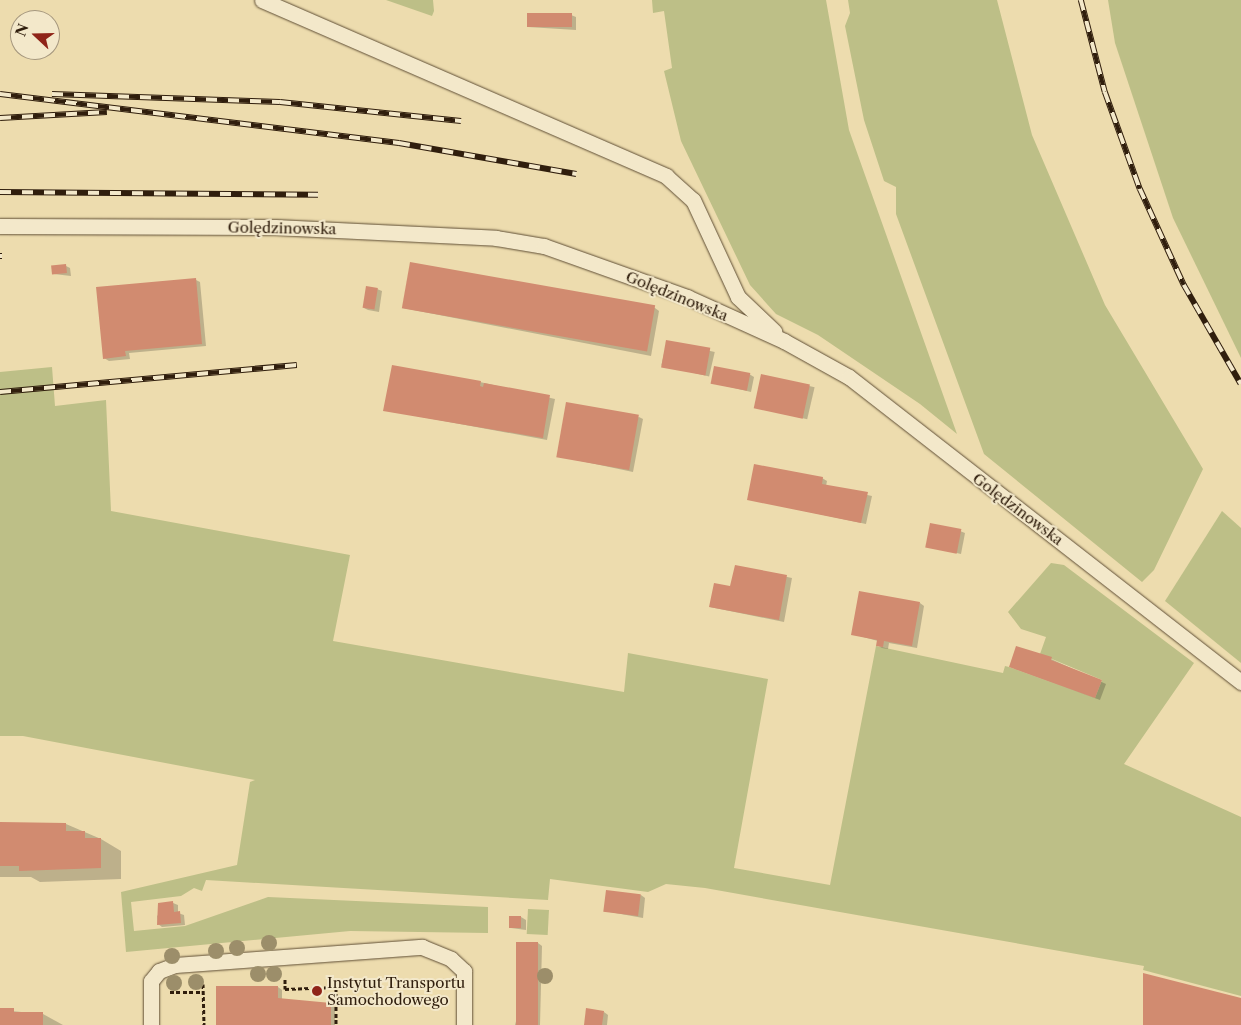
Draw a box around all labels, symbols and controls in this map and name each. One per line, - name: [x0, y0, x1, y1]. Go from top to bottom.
- north arrow: [10, 10, 60, 60]
- text: N: [11, 21, 33, 39]
- street label: Golędzinowska: [228, 218, 336, 238]
- street label: Golędzinowska: [623, 267, 731, 325]
- street label: Golędzinowska: [969, 469, 1067, 549]
- place label: Instytut Transportu Samochodowego: [327, 973, 466, 1008]
- marker: Instytut Transportu Samochodowego: [311, 985, 323, 997]

